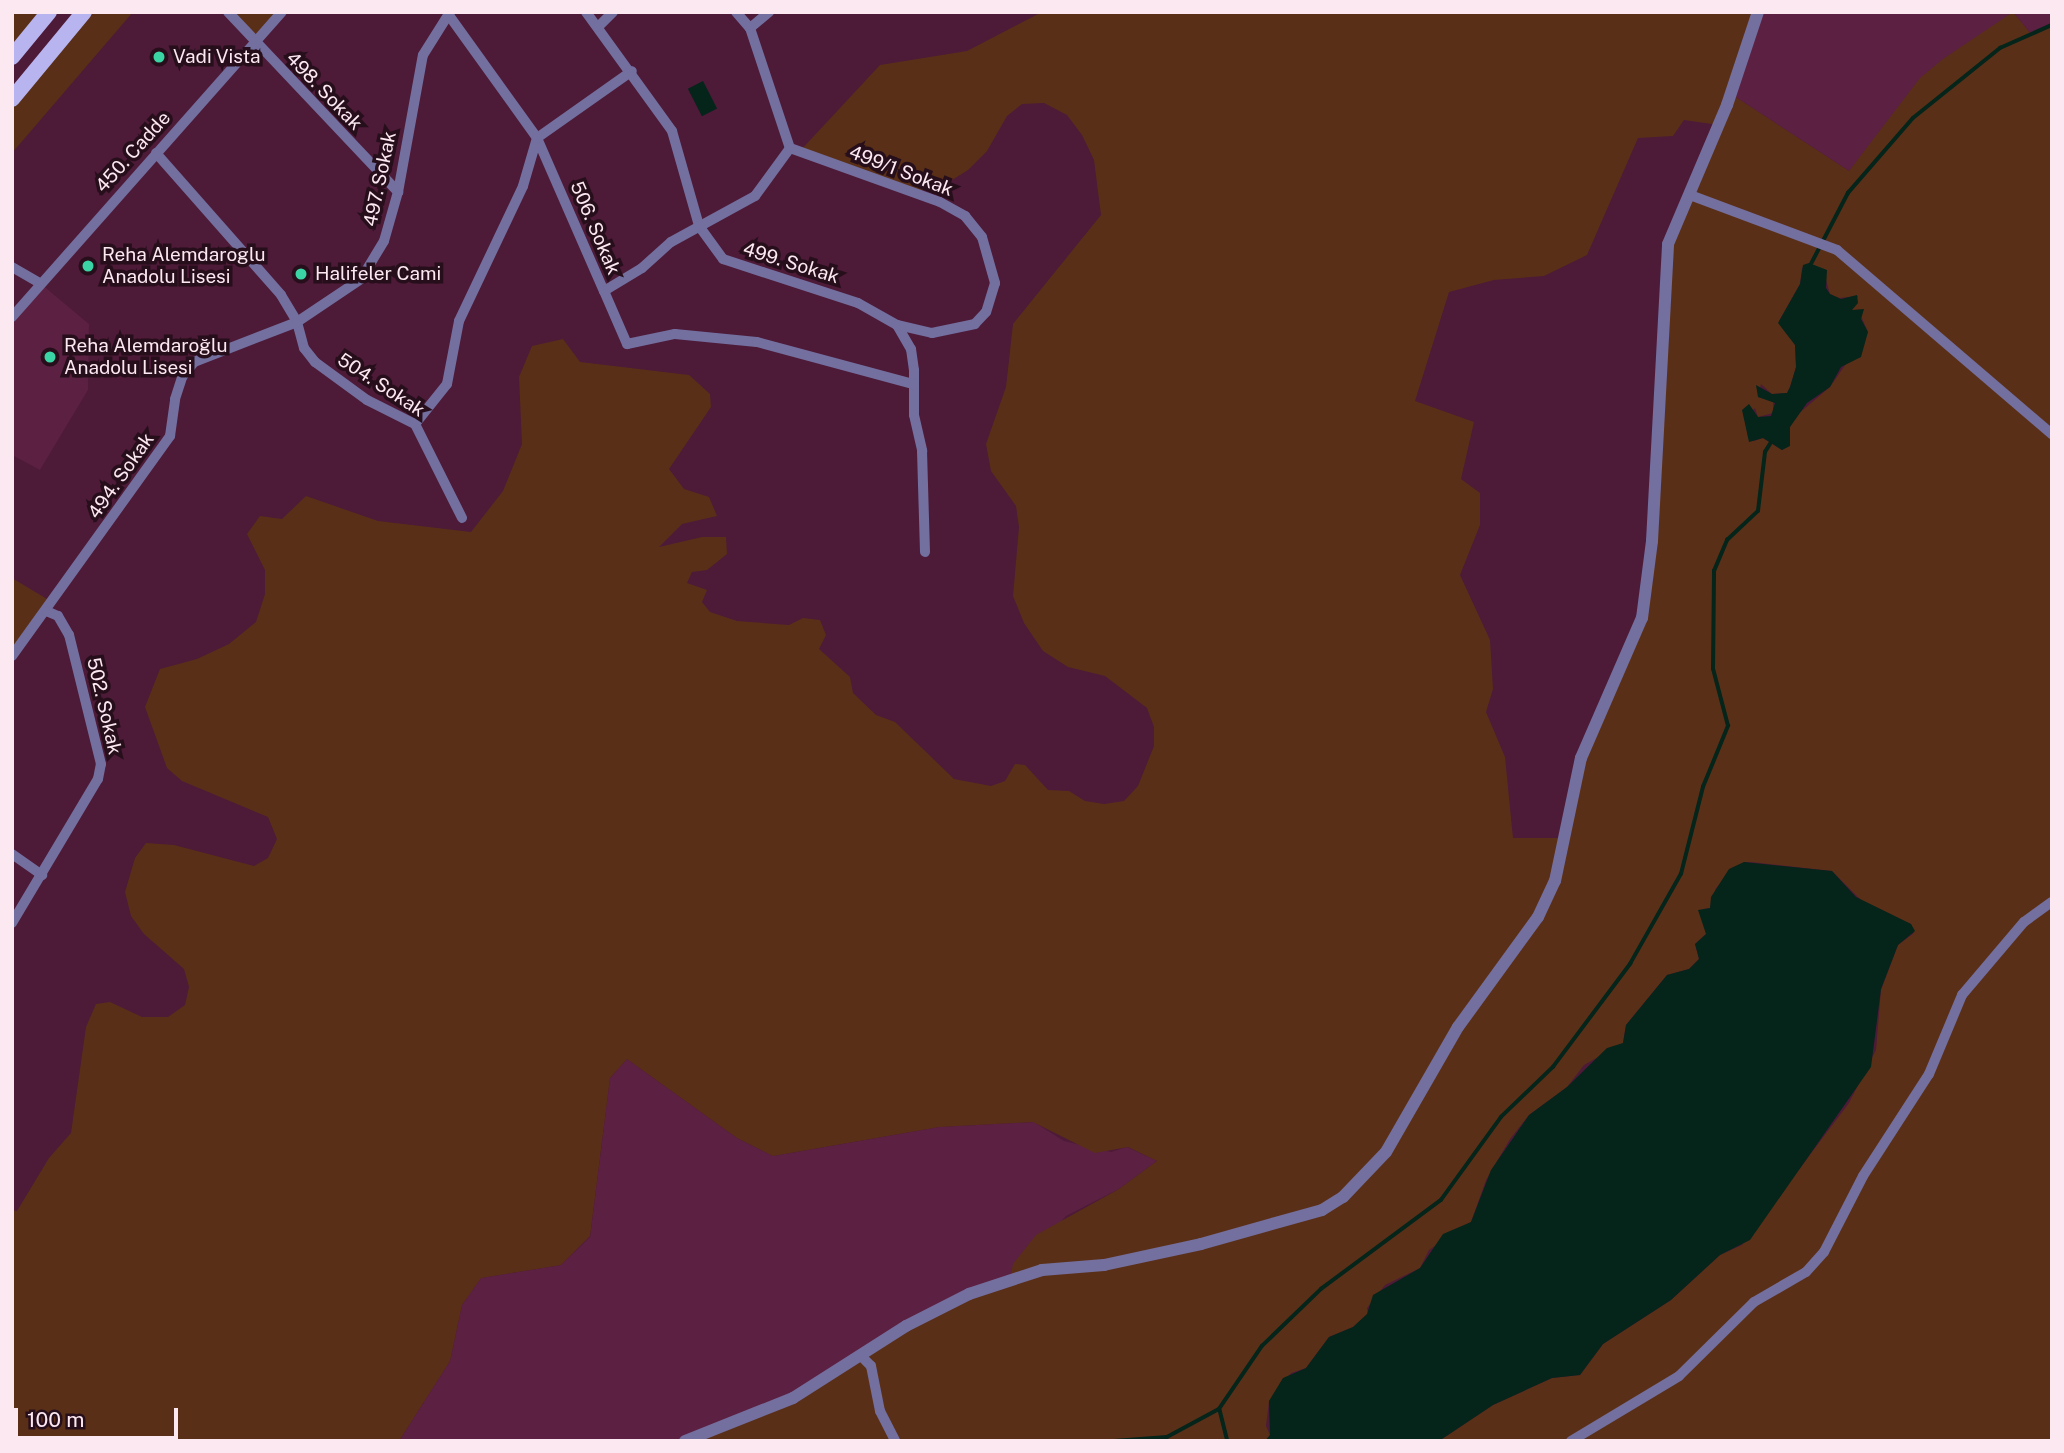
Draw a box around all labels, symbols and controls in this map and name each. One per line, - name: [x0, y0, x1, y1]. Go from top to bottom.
- place label: Vadi Vista: [173, 46, 261, 68]
- street label: 498. Sokak: [281, 47, 367, 135]
- marker: Vadi Vista: [151, 49, 167, 65]
- street label: 450. Cadde: [91, 107, 175, 197]
- street label: 497. Sokak: [359, 129, 401, 229]
- street label: 499/1 Sokak: [846, 141, 956, 201]
- street label: 506. Sokak: [565, 178, 625, 278]
- street label: 499. Sokak: [740, 238, 842, 288]
- place label: Reha Alemdaroglu Anadolu Lisesi: [102, 244, 265, 288]
- marker: Reha Alemdaroglu Anadolu Lisesi: [80, 258, 96, 274]
- place label: Halifeler Cami: [315, 263, 441, 285]
- marker: Halifeler Cami: [293, 266, 309, 282]
- place label: Reha Alemdaroğlu Anadolu Lisesi: [64, 335, 227, 379]
- street label: 504. Sokak: [333, 348, 429, 422]
- marker: Reha Alemdaroğlu Anadolu Lisesi: [42, 349, 58, 365]
- street label: 494. Sokak: [83, 429, 159, 523]
- street label: 502. Sokak: [82, 655, 126, 757]
- scale bar: [18, 1394, 182, 1438]
- text: 100 m: [27, 1407, 84, 1432]

